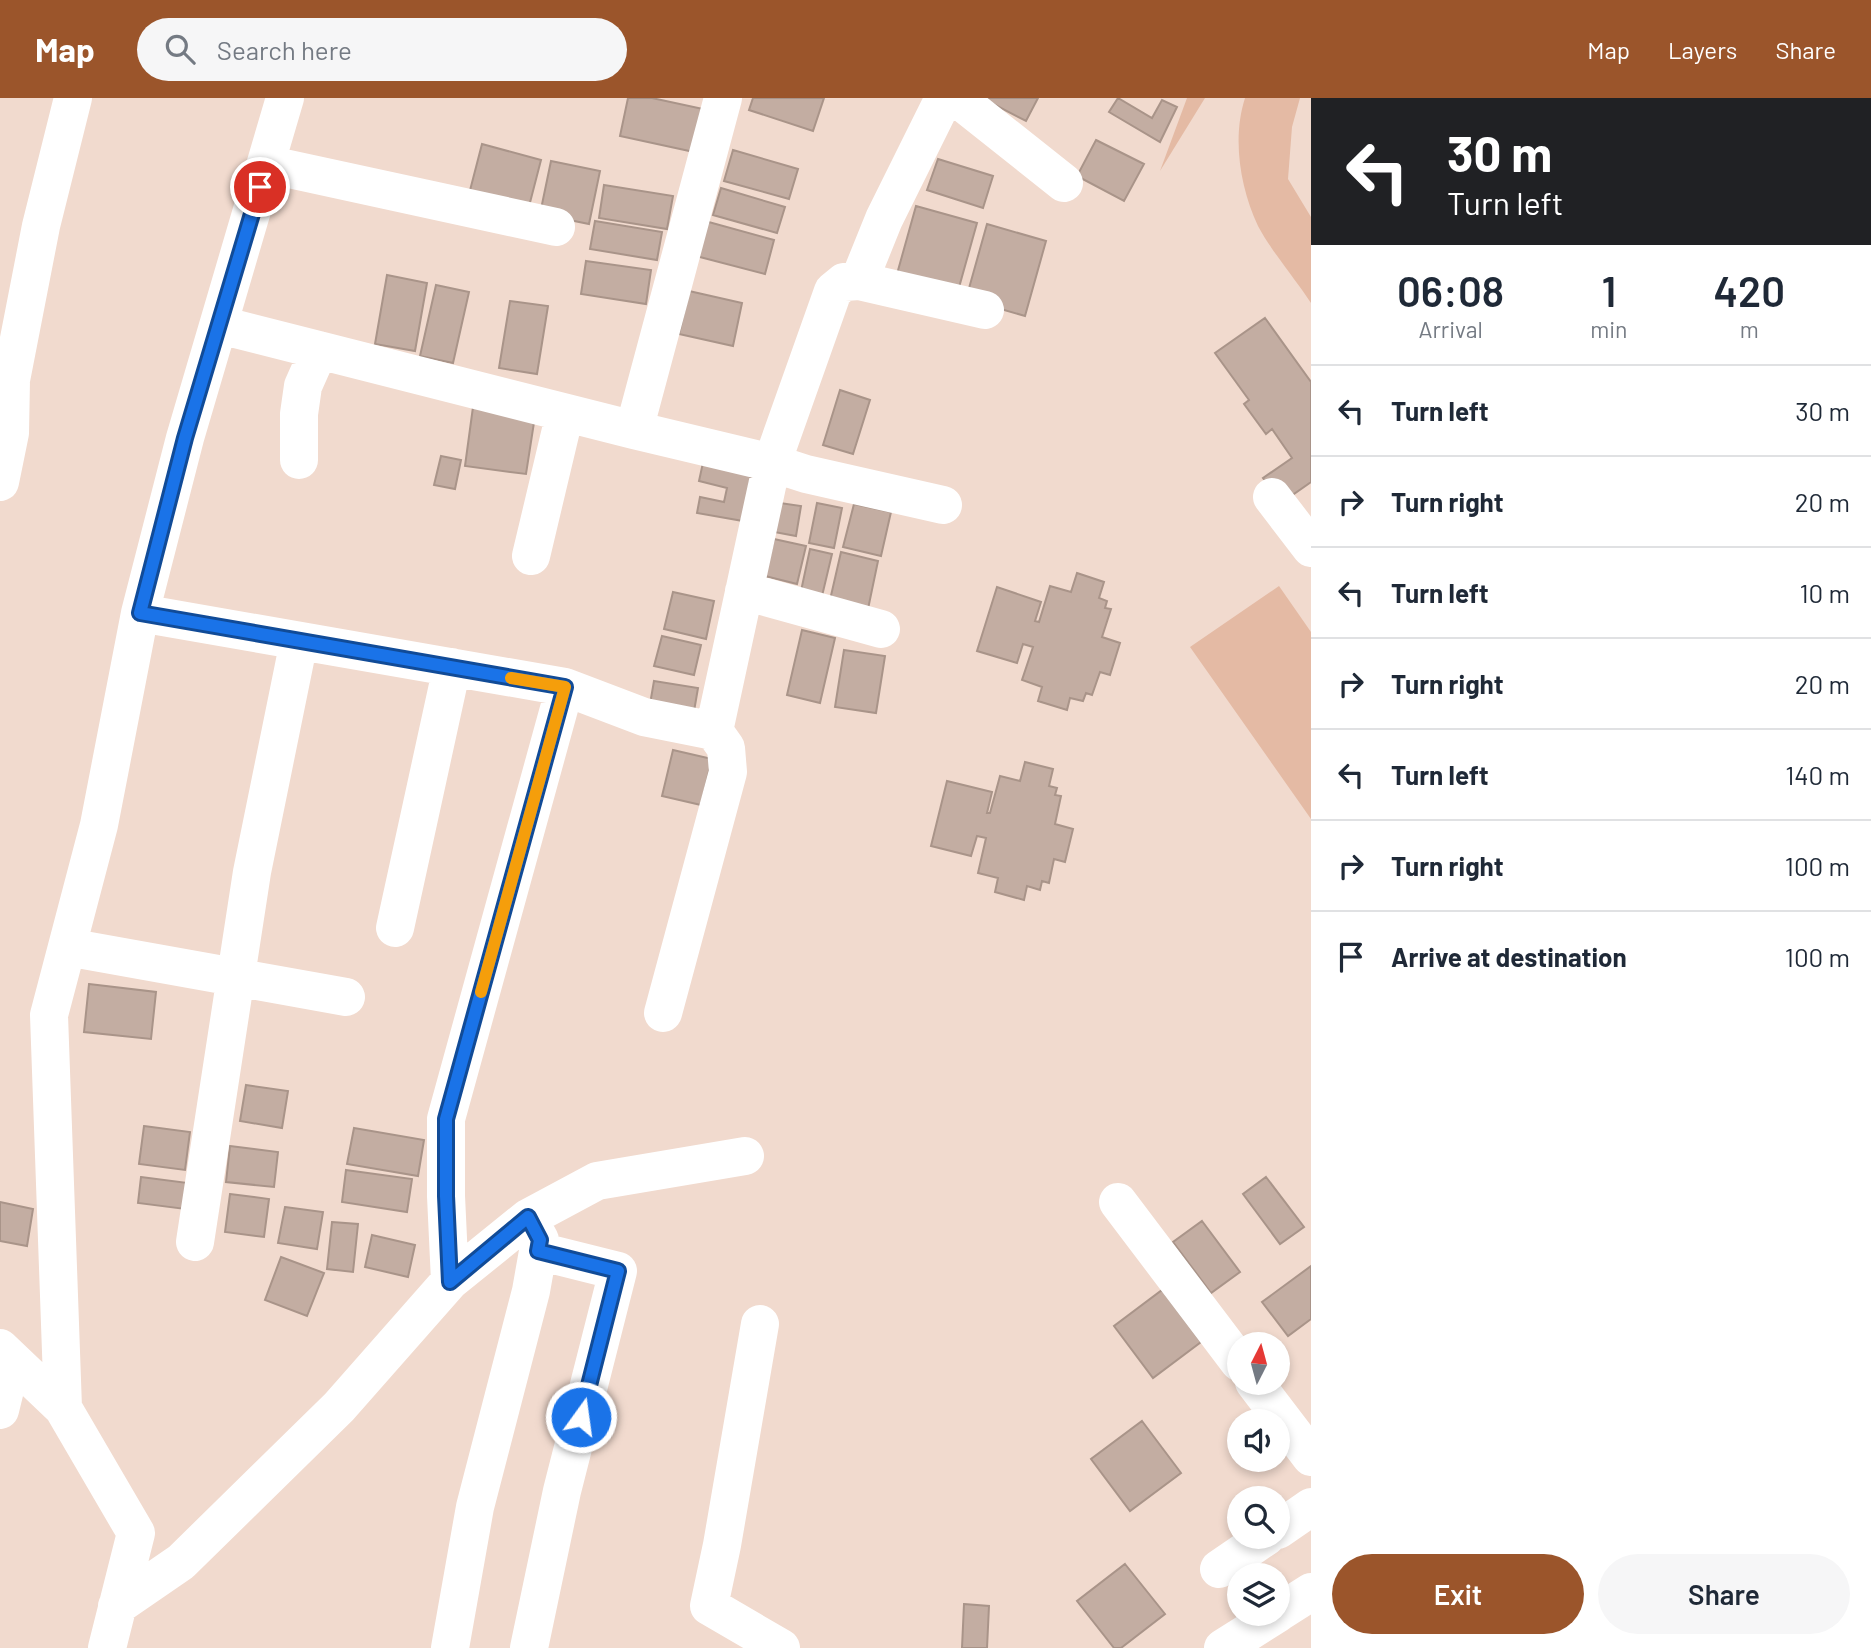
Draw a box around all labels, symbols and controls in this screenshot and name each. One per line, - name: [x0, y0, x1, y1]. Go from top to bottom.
- search box: [137, 18, 627, 81]
- text: Map: [35, 29, 95, 69]
- icon: search: [161, 30, 199, 68]
- text: Search here: [217, 34, 352, 65]
- text: Map: [1587, 35, 1630, 64]
- text: Layers: [1668, 35, 1737, 64]
- text: Share: [1775, 35, 1836, 64]
- text: 30 m: [1447, 123, 1552, 182]
- icon: left: [1332, 126, 1423, 217]
- pin: [230, 157, 290, 217]
- icon: arrive: [241, 168, 279, 206]
- text: Turn left: [1447, 183, 1564, 221]
- text: 06:08: [1397, 265, 1504, 315]
- text: 1: [1601, 265, 1616, 315]
- text: 420: [1713, 265, 1785, 315]
- text: Arrival: [1418, 315, 1483, 343]
- text: min: [1590, 315, 1627, 343]
- text: m: [1740, 315, 1759, 343]
- icon: left: [1332, 392, 1370, 430]
- text: Turn left: [1391, 395, 1489, 426]
- text: 30 m: [1795, 395, 1850, 426]
- icon: right: [1332, 483, 1370, 521]
- text: Turn right: [1391, 486, 1504, 517]
- text: 20 m: [1795, 486, 1850, 517]
- icon: left: [1332, 574, 1370, 612]
- text: Turn left: [1391, 577, 1489, 608]
- text: 10 m: [1800, 577, 1850, 608]
- icon: right: [1332, 665, 1370, 703]
- text: Turn right: [1391, 668, 1504, 699]
- text: 20 m: [1795, 668, 1850, 699]
- icon: left: [1332, 756, 1370, 794]
- text: Turn left: [1391, 759, 1489, 790]
- text: 140 m: [1785, 759, 1850, 790]
- icon: right: [1332, 847, 1370, 885]
- text: Turn right: [1391, 850, 1504, 881]
- text: 100 m: [1785, 850, 1850, 881]
- icon: arrive: [1332, 938, 1370, 976]
- text: Arrive at destination: [1391, 941, 1627, 972]
- text: 100 m: [1785, 941, 1850, 972]
- north arrow: [1227, 1332, 1290, 1395]
- map controls: [1227, 1332, 1290, 1626]
- position arrow: [544, 1380, 618, 1454]
- button: sound: [1227, 1409, 1290, 1472]
- button: search: [1227, 1486, 1290, 1549]
- button: Exit: [1332, 1554, 1584, 1634]
- button: Share: [1598, 1554, 1850, 1634]
- button: layers: [1227, 1563, 1290, 1626]

